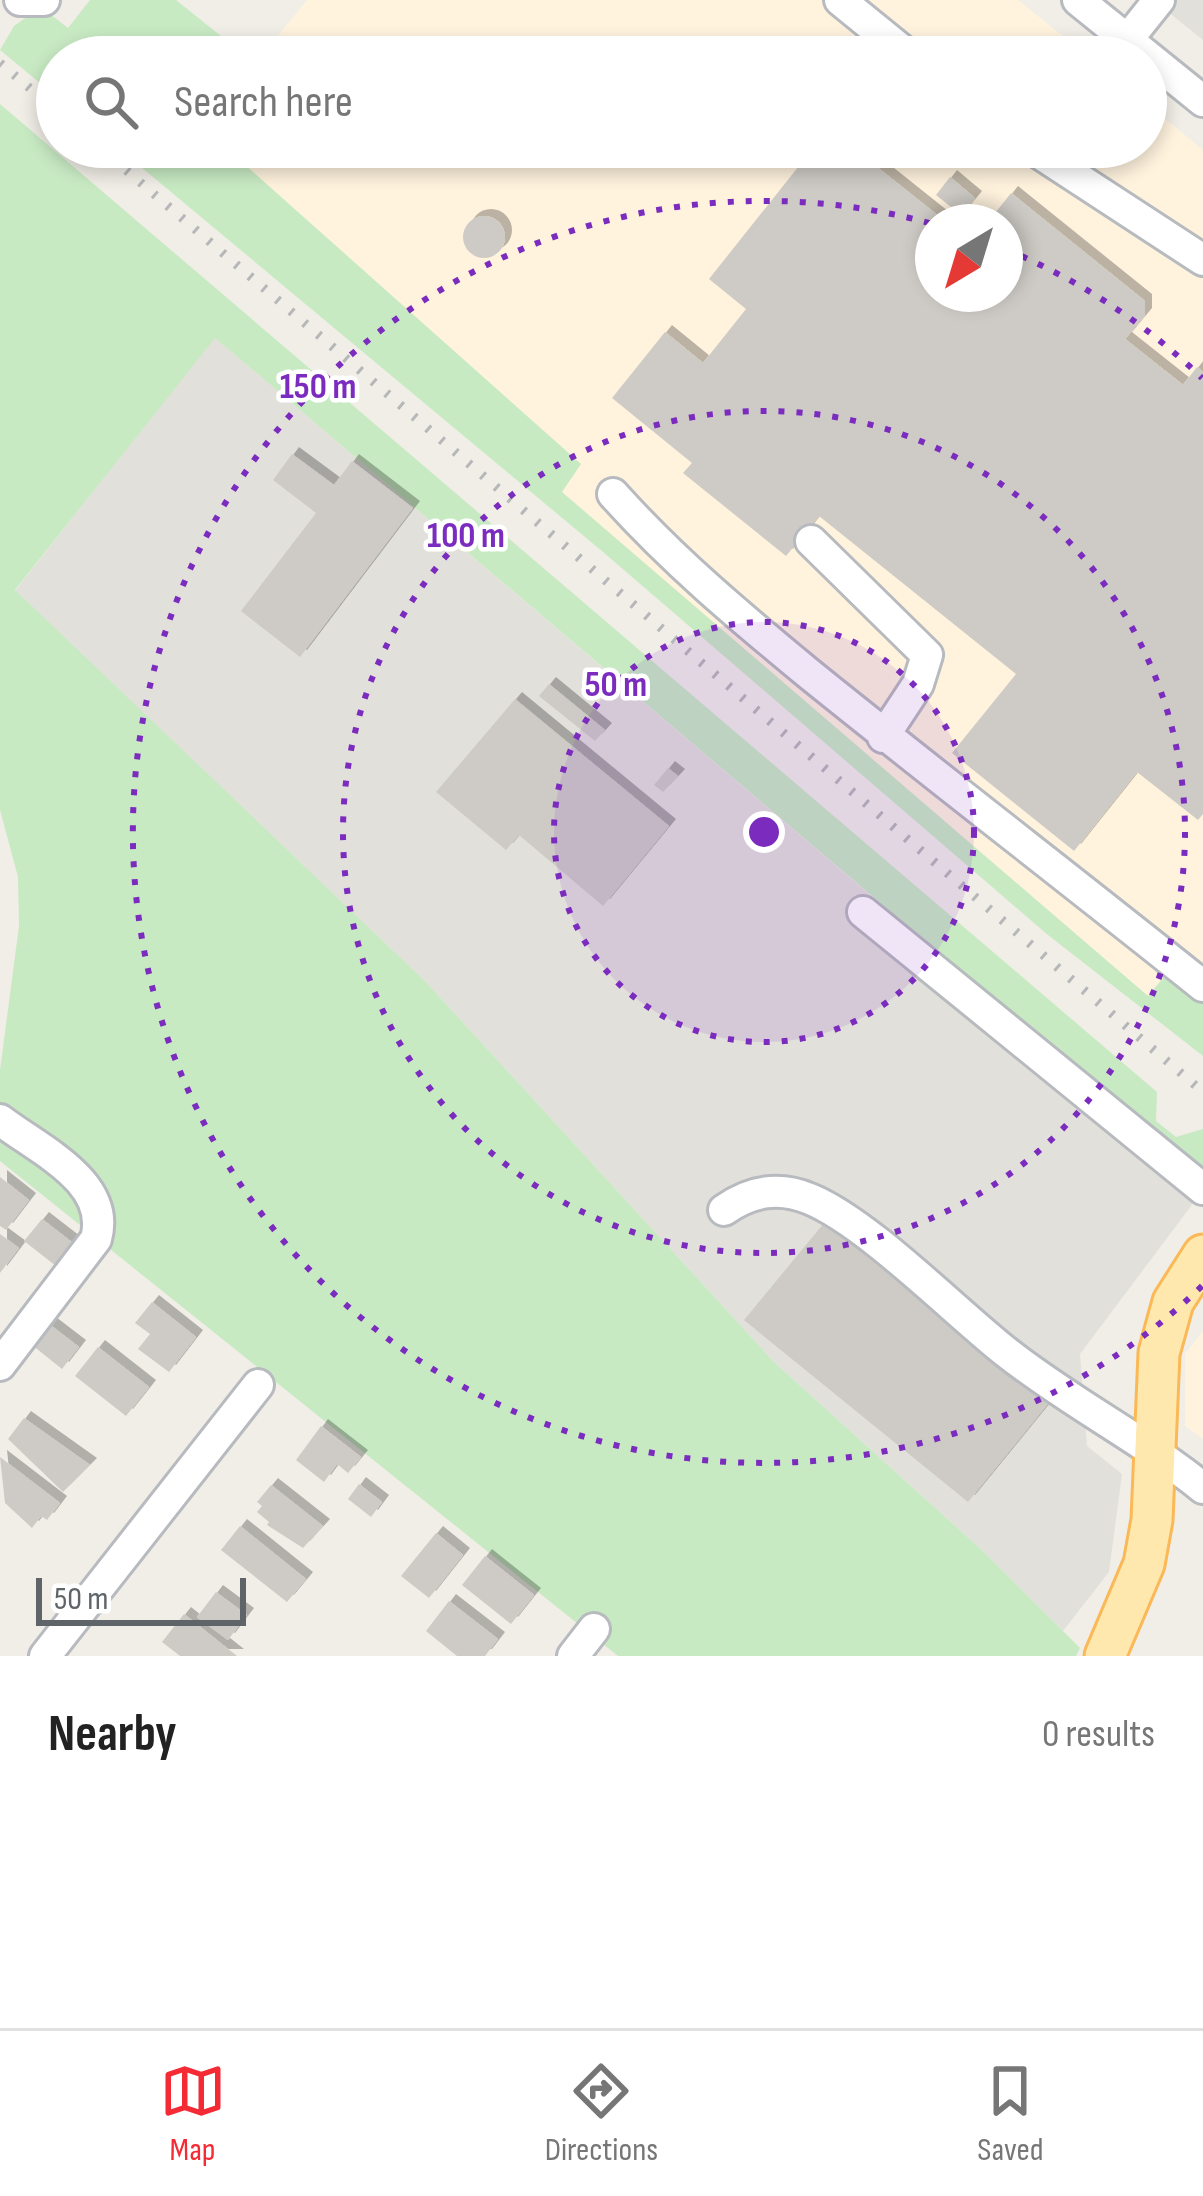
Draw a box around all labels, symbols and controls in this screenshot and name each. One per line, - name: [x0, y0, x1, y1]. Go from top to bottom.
- search box: [36, 36, 1167, 168]
- icon: search: [78, 69, 144, 135]
- text: Search here: [174, 75, 353, 130]
- north arrow: [915, 204, 1023, 312]
- text: 150 m: [280, 366, 356, 409]
- text: 100 m: [427, 515, 505, 558]
- text: 50 m: [585, 664, 647, 707]
- centre of rings: [743, 811, 785, 853]
- scale bar: [36, 1572, 246, 1625]
- text: 50 m: [54, 1579, 108, 1619]
- text: Nearby: [48, 1704, 177, 1765]
- text: 0 results: [1042, 1711, 1155, 1758]
- tab: Map: [160, 2058, 226, 2170]
- tab: Directions: [545, 2058, 658, 2170]
- tab: Saved: [977, 2058, 1043, 2170]

